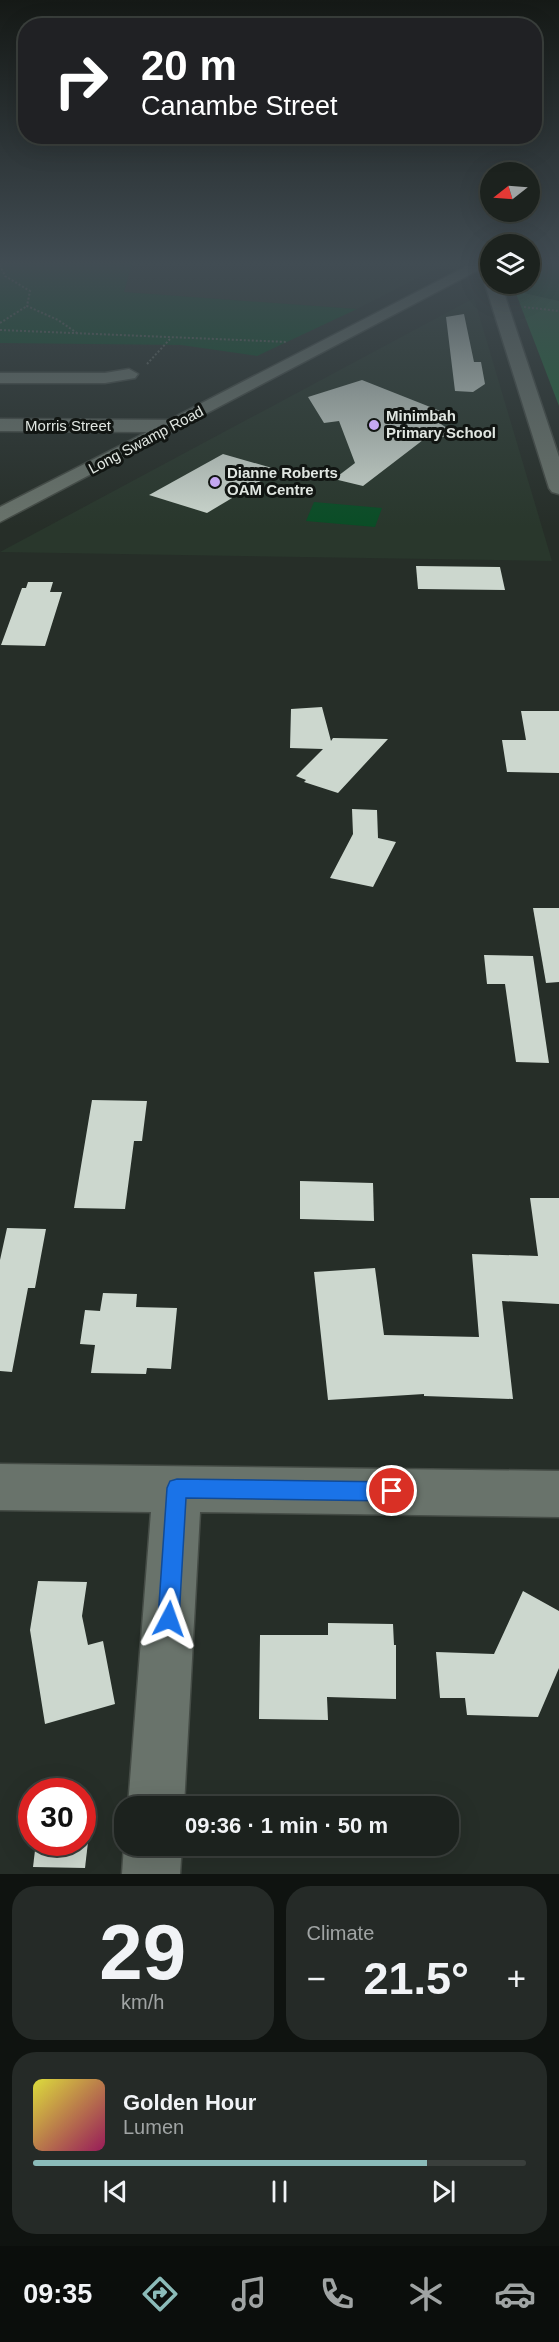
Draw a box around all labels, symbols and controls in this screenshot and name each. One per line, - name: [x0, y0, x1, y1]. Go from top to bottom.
- icon: right: [42, 42, 120, 120]
- text: 20 m: [141, 42, 237, 89]
- text: Canambe Street: [141, 91, 338, 121]
- north arrow: [480, 162, 540, 222]
- map controls: [480, 162, 540, 294]
- button: layers: [480, 234, 540, 294]
- street label: Long Swamp Road: [85, 402, 206, 477]
- place label: Minimbah Primary School: [386, 407, 496, 441]
- street label: Morris Street: [25, 417, 112, 434]
- marker: Minimbah Primary School: [367, 418, 381, 432]
- place label: Dianne Roberts OAM Centre: [227, 464, 338, 498]
- marker: Dianne Roberts OAM Centre: [208, 475, 222, 489]
- pin: [366, 1465, 417, 1516]
- icon: arrive: [375, 1474, 408, 1507]
- position arrow: [137, 1587, 201, 1651]
- speed limit sign: 30: [18, 1778, 96, 1856]
- text: 09:36 · 1 min · 50 m: [185, 1813, 388, 1838]
- text: 29: [99, 1908, 186, 1996]
- text: Climate: [307, 1922, 374, 1944]
- text: 21.5°: [363, 1953, 469, 2004]
- text: −: [307, 1960, 326, 1997]
- text: +: [507, 1960, 526, 1997]
- text: km/h: [121, 1991, 164, 2013]
- text: Golden Hour: [123, 2090, 256, 2115]
- text: Lumen: [123, 2116, 184, 2138]
- icon: previous: [99, 2175, 132, 2208]
- icon: pause: [263, 2175, 296, 2208]
- icon: next: [427, 2175, 460, 2208]
- icon: directions: [139, 2273, 181, 2315]
- icon: music: [228, 2273, 270, 2315]
- icon: phone: [316, 2273, 358, 2315]
- icon: climate: [405, 2273, 447, 2315]
- icon: car: [494, 2273, 536, 2315]
- text: 09:35: [23, 2279, 92, 2309]

